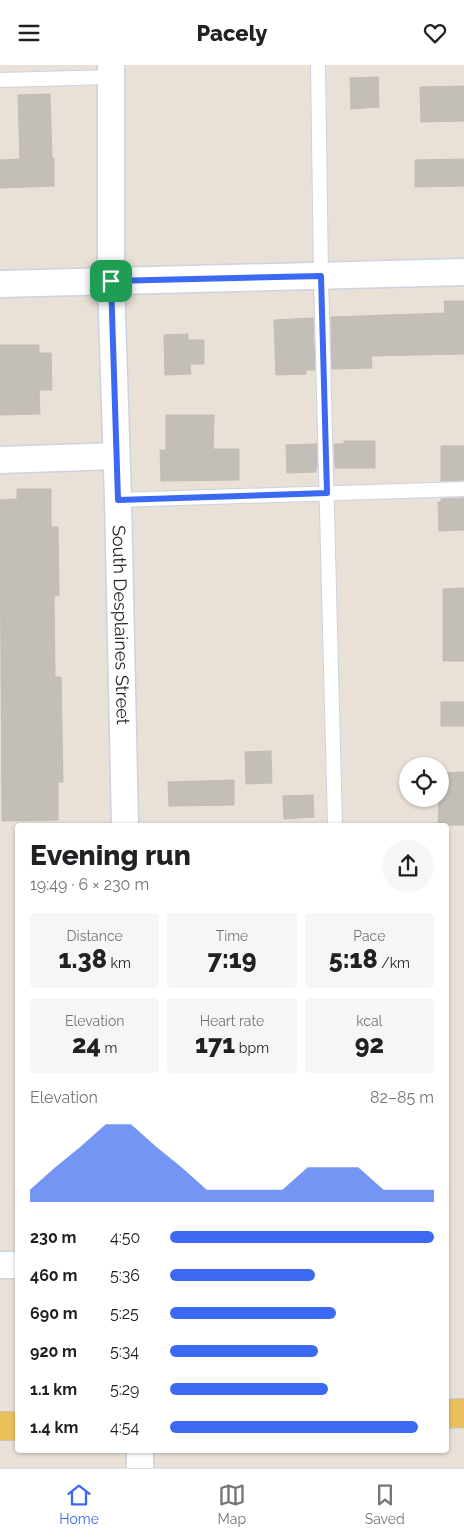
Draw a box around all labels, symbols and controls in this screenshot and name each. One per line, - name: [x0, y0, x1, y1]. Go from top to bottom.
- icon: menu: [15, 19, 43, 47]
- icon: heart: [421, 19, 449, 47]
- text: Pacely: [196, 20, 268, 46]
- pin: [90, 260, 132, 302]
- icon: arrive: [97, 267, 125, 295]
- street label: South Desplaines Street: [109, 525, 134, 725]
- map controls: [399, 757, 449, 807]
- button: locate: [399, 757, 449, 807]
- text: Evening run: [30, 839, 191, 872]
- button: share: [382, 840, 434, 892]
- text: 19:49 · 6 × 230 m: [30, 875, 149, 894]
- text: Distance: [67, 928, 123, 944]
- text: Time: [216, 928, 248, 944]
- text: Pace: [353, 928, 385, 944]
- text: 1.38: [59, 944, 107, 974]
- text: 7:19: [208, 944, 256, 974]
- text: 5:18: [329, 944, 378, 974]
- text: km: [107, 955, 131, 971]
- text: /km: [378, 955, 410, 971]
- text: Elevation: [65, 1013, 124, 1029]
- text: Heart rate: [200, 1013, 264, 1029]
- text: kcal: [356, 1013, 382, 1029]
- text: 24: [72, 1029, 101, 1059]
- text: 171: [195, 1029, 235, 1059]
- text: 92: [355, 1029, 384, 1059]
- text: m: [101, 1040, 117, 1056]
- text: bpm: [235, 1040, 269, 1056]
- text: Elevation: [30, 1088, 98, 1107]
- text: 82–85 m: [370, 1088, 434, 1107]
- text: 230 m: [30, 1228, 77, 1247]
- text: 4:50: [110, 1228, 140, 1247]
- text: 460 m: [30, 1266, 77, 1285]
- text: 5:36: [110, 1266, 140, 1285]
- text: 690 m: [30, 1304, 78, 1323]
- text: 5:25: [110, 1304, 139, 1323]
- text: 920 m: [30, 1342, 77, 1361]
- text: 5:34: [110, 1342, 139, 1361]
- text: 1.1 km: [30, 1380, 77, 1399]
- text: 5:29: [110, 1380, 139, 1399]
- text: 1.4 km: [30, 1418, 78, 1437]
- text: 4:54: [110, 1418, 139, 1437]
- tab: Home: [59, 1481, 99, 1527]
- tab: Map: [218, 1481, 246, 1527]
- tab: Saved: [365, 1481, 405, 1527]

